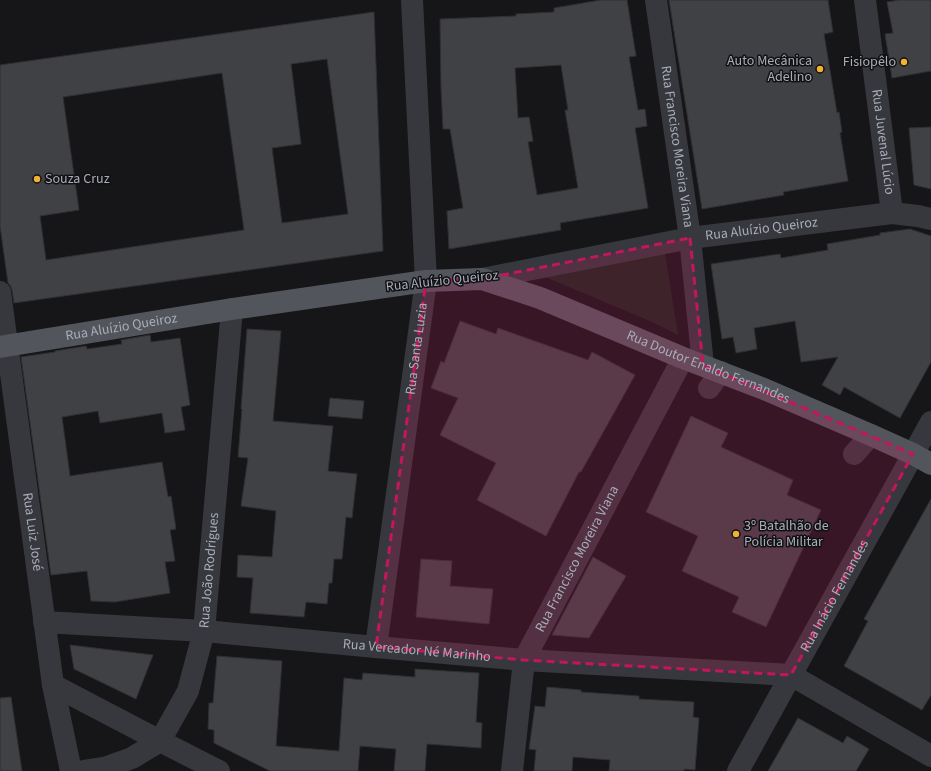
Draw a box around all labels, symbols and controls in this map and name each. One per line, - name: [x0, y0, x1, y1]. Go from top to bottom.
- place label: Auto Mecânica Adelino: [727, 51, 812, 87]
- place label: Fisiopêlo: [843, 52, 896, 72]
- marker: Fisiopêlo: [899, 57, 909, 67]
- street label: Rua Francisco Moreira Viana: [655, 64, 698, 229]
- marker: Auto Mecânica Adelino: [815, 64, 825, 74]
- street label: Rua Juvenal Lúcio: [866, 88, 900, 196]
- place label: Souza Cruz: [45, 169, 110, 189]
- marker: Souza Cruz: [32, 174, 42, 184]
- street label: Rua Aluízio Queiroz: [704, 212, 819, 246]
- street label: Rua Aluízio Queiroz: [385, 265, 499, 297]
- street label: Rua Santa Luzia: [401, 301, 433, 396]
- street label: Rua Aluízio Queiroz: [64, 308, 179, 346]
- street label: Rua Doutor Enaldo Fernandes: [623, 325, 793, 409]
- street label: Rua Francisco Moreira Viana: [530, 482, 624, 636]
- street label: Rua Luiz José: [17, 491, 48, 572]
- street label: Rua João Rodrigues: [194, 512, 224, 629]
- place label: 3º Batalhão de Polícia Militar: [744, 516, 829, 552]
- marker: 3º Batalhão de Polícia Militar: [731, 529, 741, 539]
- street label: Rua Inácio Fernandes: [796, 536, 874, 656]
- street label: Rua Vereador Né Marinho: [342, 634, 492, 667]

